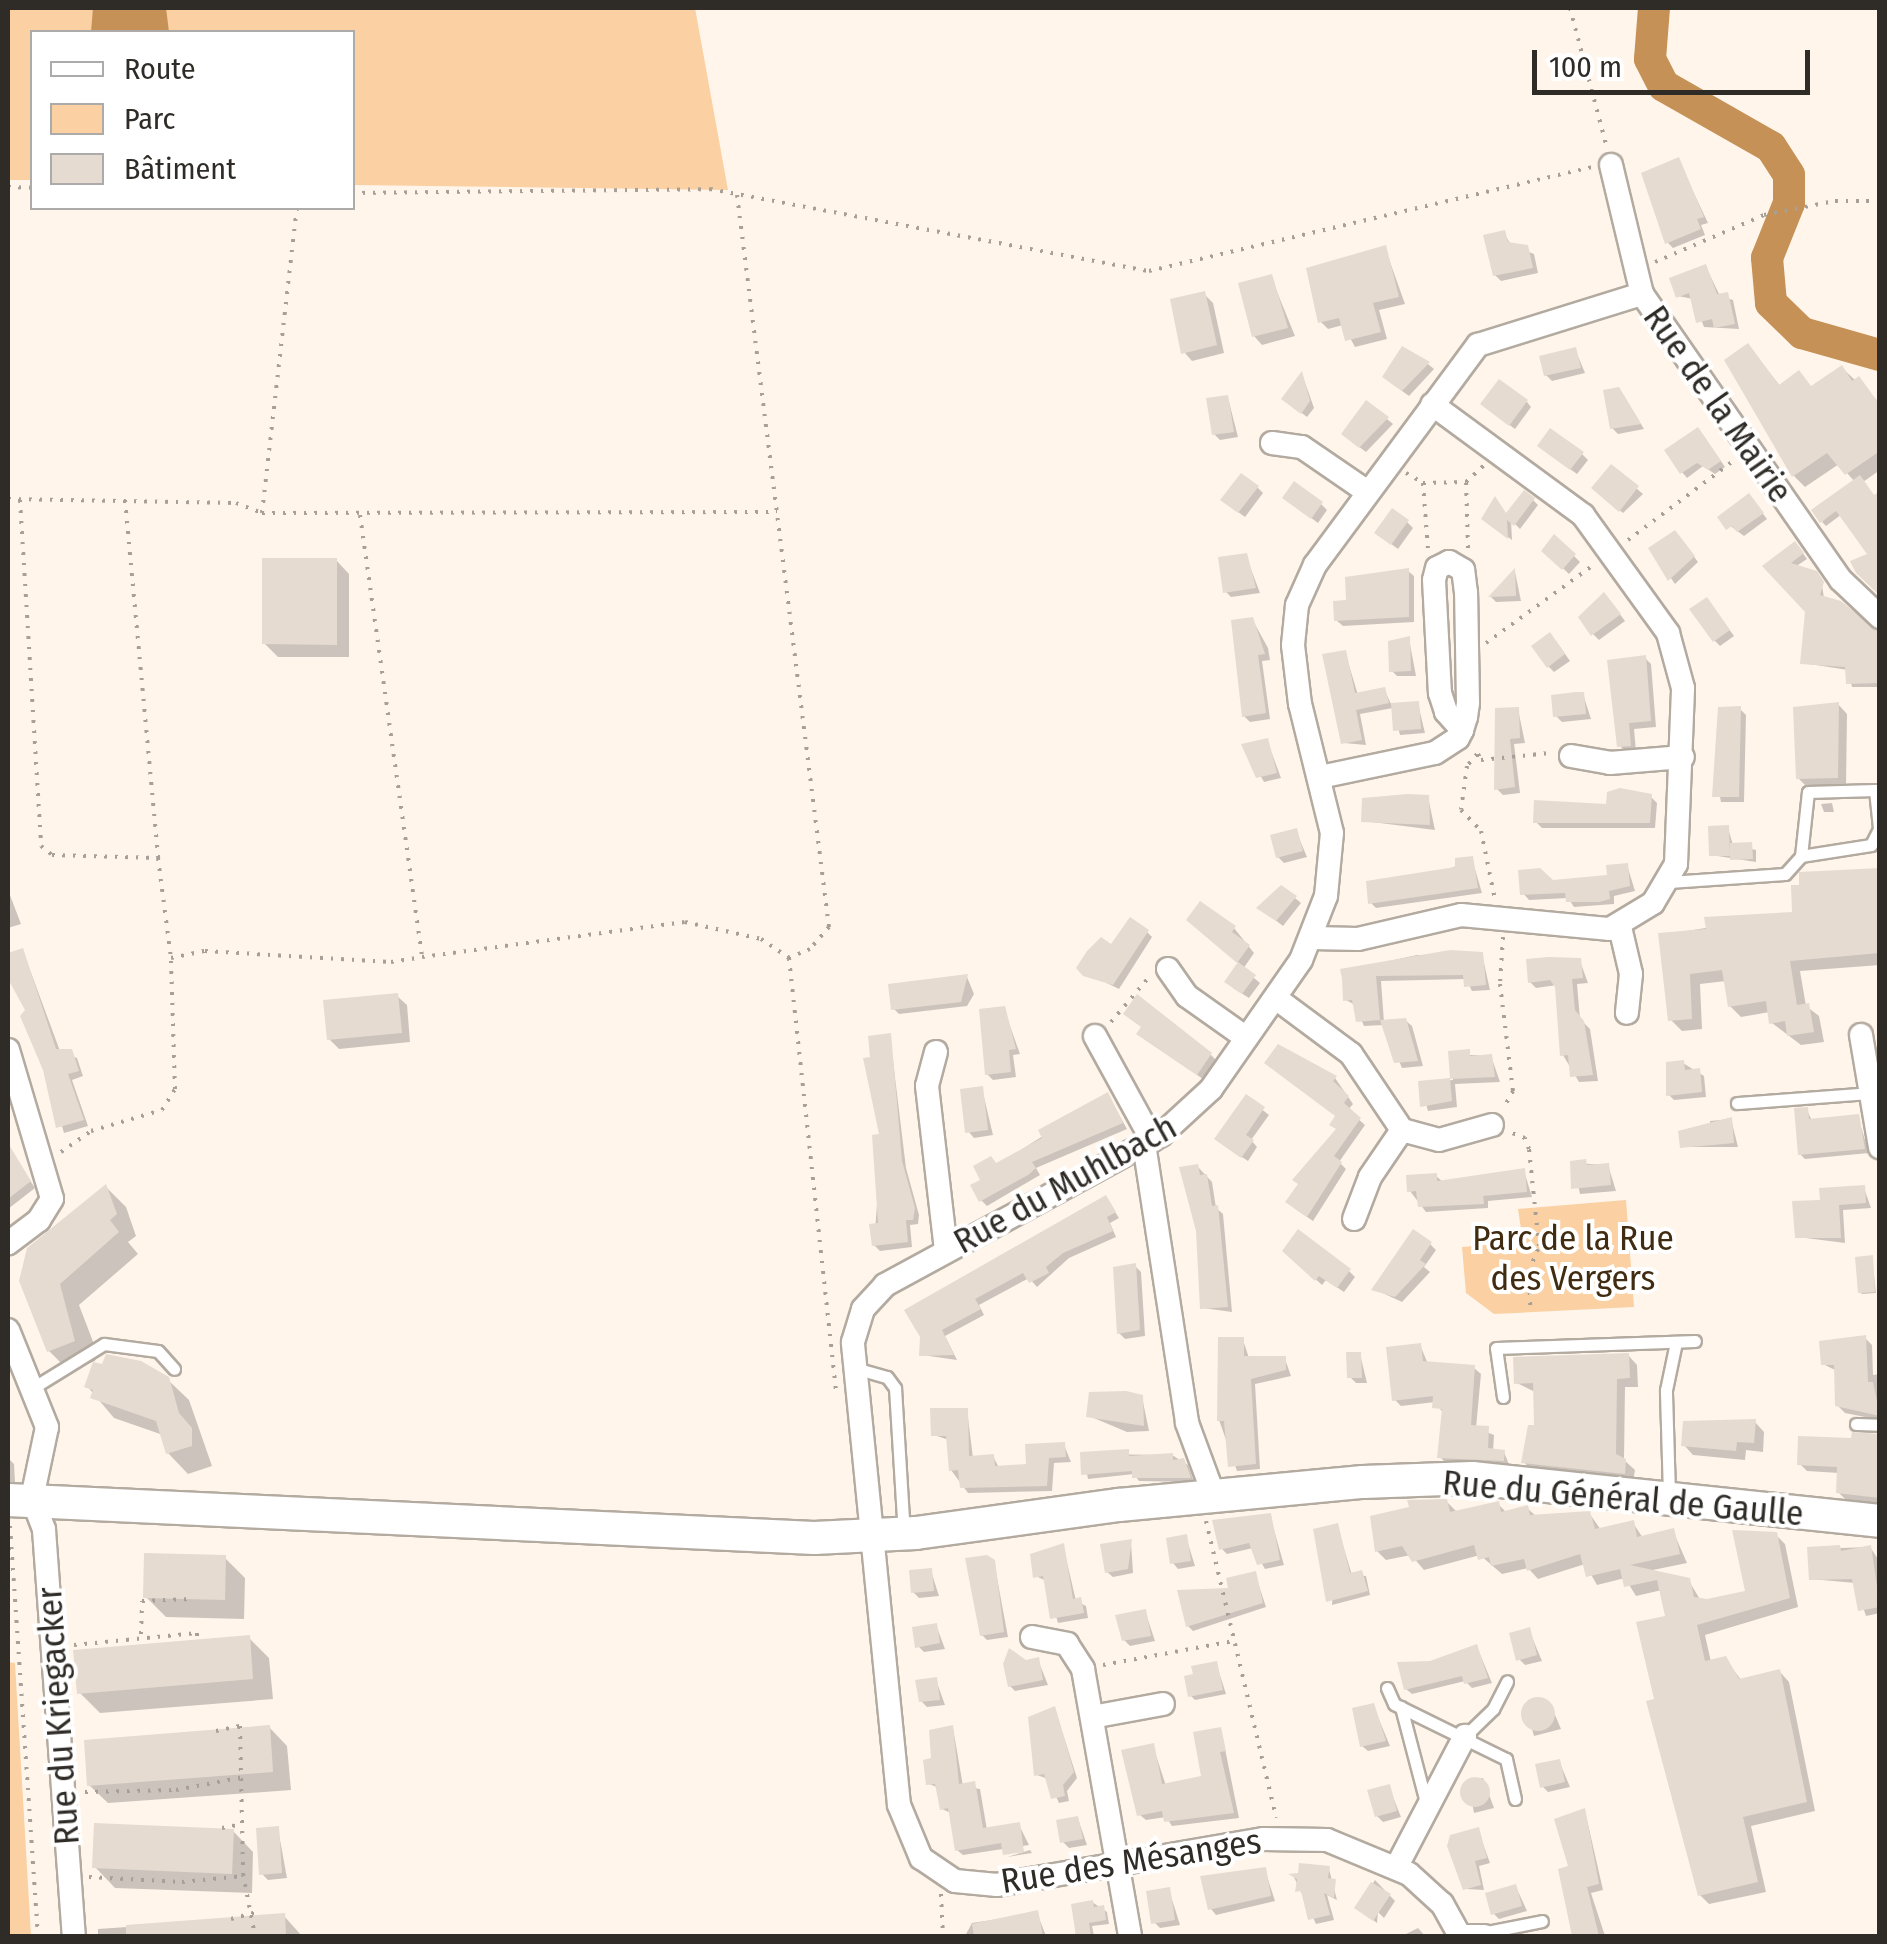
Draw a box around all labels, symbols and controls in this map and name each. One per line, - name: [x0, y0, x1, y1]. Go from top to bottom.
- legend: [30, 30, 355, 210]
- scale bar: [1537, 30, 1814, 92]
- text: 100 m: [1549, 49, 1622, 85]
- text: Route: [124, 51, 196, 87]
- text: Parc: [124, 101, 175, 137]
- text: Bâtiment: [124, 151, 236, 187]
- street label: Rue de la Mairie: [1635, 297, 1801, 511]
- street label: Rue du Muhlbach: [946, 1106, 1184, 1262]
- park label: Parc de la Rue des Vergers: [1472, 1217, 1674, 1299]
- street label: Rue du Général de Gaulle: [1441, 1461, 1805, 1535]
- street label: Rue du Kriegacker: [28, 1586, 88, 1846]
- street label: Rue des Mésanges: [998, 1820, 1264, 1902]

